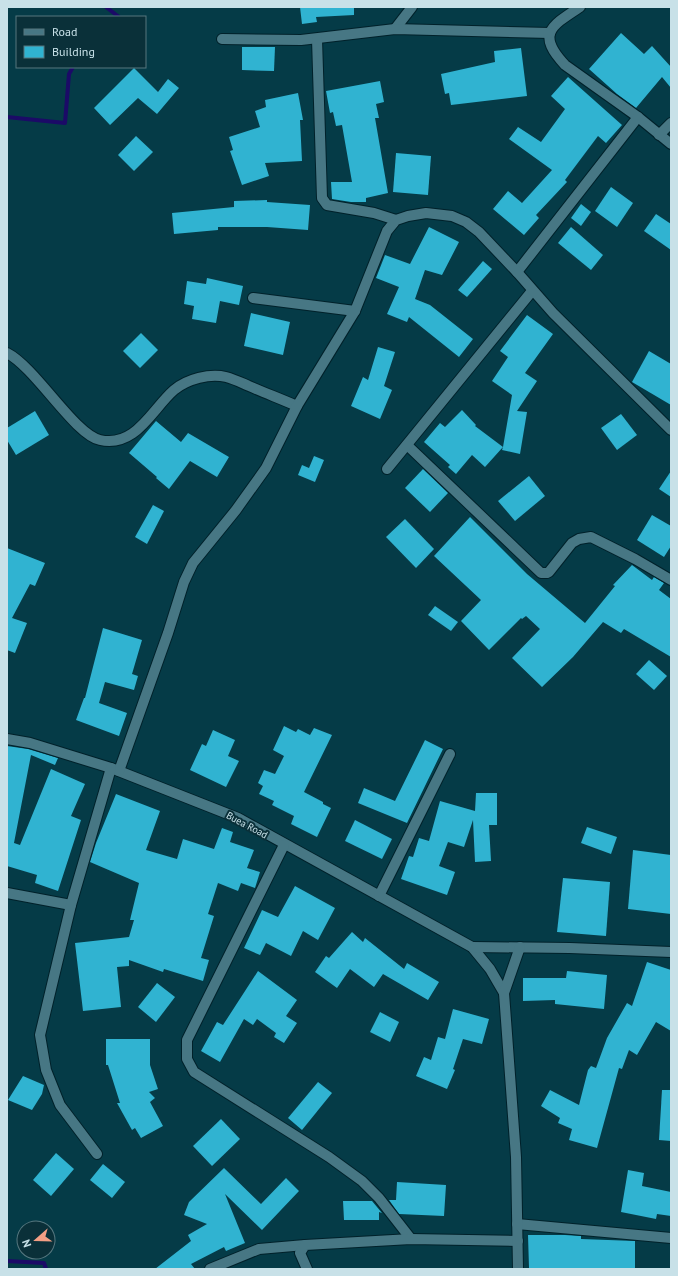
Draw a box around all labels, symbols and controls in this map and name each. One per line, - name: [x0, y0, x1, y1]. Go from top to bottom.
- legend: [16, 16, 146, 68]
- text: Road: [52, 24, 77, 39]
- text: Building: [52, 44, 95, 59]
- street label: Buea Road: [224, 809, 270, 841]
- north arrow: [16, 1220, 56, 1260]
- text: N: [19, 1238, 34, 1249]

